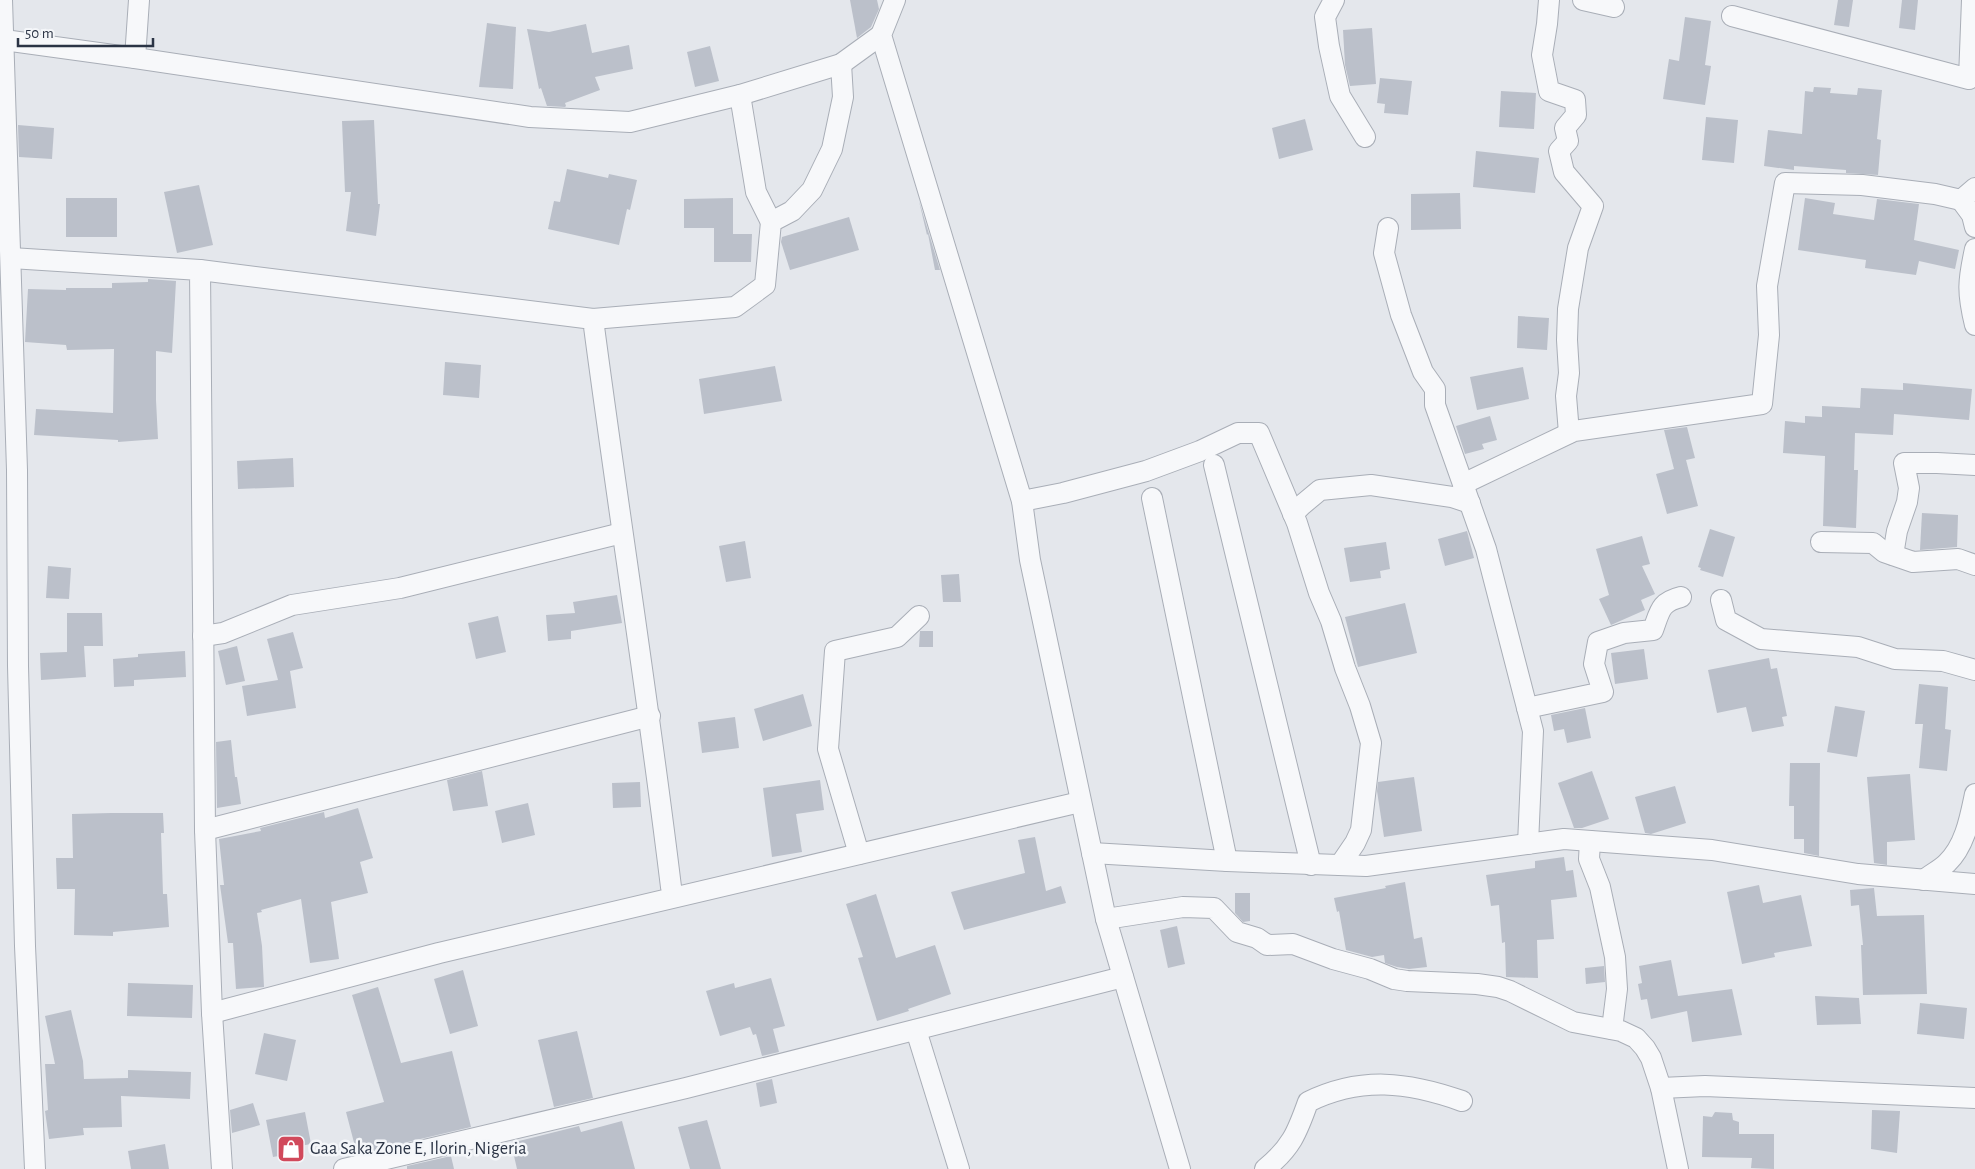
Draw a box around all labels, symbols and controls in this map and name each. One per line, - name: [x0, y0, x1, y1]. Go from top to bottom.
- scale bar: [18, 15, 152, 47]
- text: 50 m: [25, 26, 54, 41]
- shop icon: Gaa Saka Zone E, Ilorin, Nigeria: [276, 1134, 306, 1164]
- place label: Gaa Saka Zone E, Ilorin, Nigeria: [310, 1140, 526, 1158]

